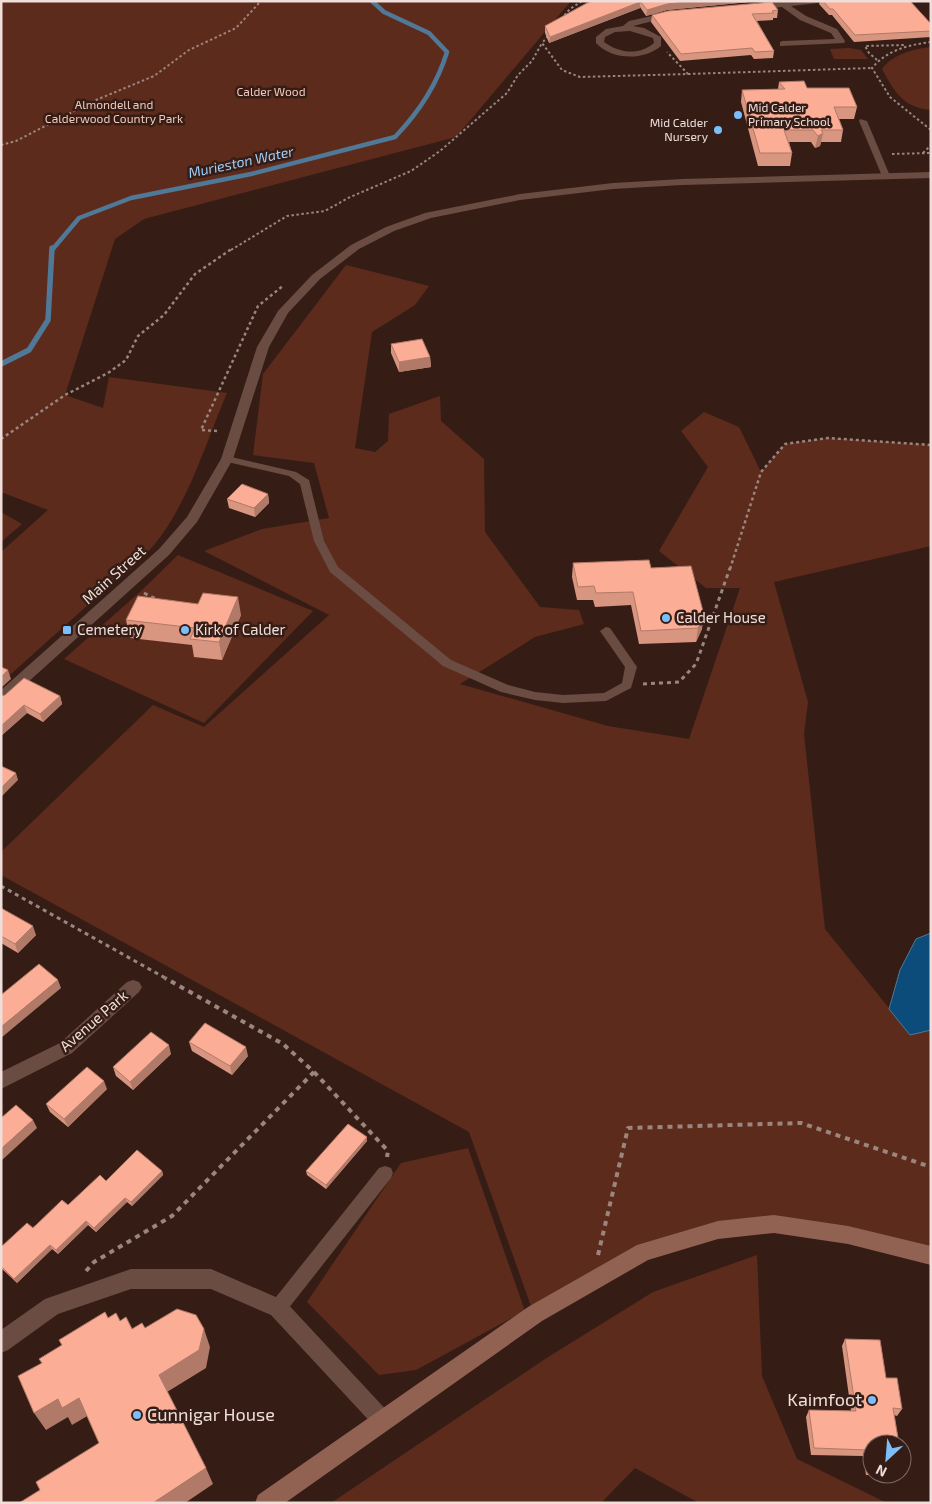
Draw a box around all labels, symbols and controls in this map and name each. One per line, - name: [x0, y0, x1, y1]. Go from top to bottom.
- park label: Calder Wood: [236, 84, 306, 98]
- park label: Almondell and Calderwood Country Park: [45, 97, 183, 125]
- place label: Mid Calder Primary School: [748, 100, 831, 128]
- marker: Mid Calder Primary School: [732, 109, 744, 121]
- place label: Mid Calder Nursery: [650, 115, 709, 143]
- marker: Mid Calder Nursery: [712, 124, 724, 136]
- water label: Murieston Water: [187, 142, 296, 181]
- street label: Main Street: [78, 541, 149, 607]
- place label: Calder House: [676, 608, 766, 626]
- marker: Calder House: [660, 612, 672, 624]
- place label: Cemetery: [77, 620, 143, 638]
- place label: Kirk of Calder: [195, 620, 286, 638]
- marker: Cemetery: [61, 624, 73, 636]
- marker: Kirk of Calder: [179, 624, 191, 636]
- street label: Avenue Park: [56, 986, 131, 1055]
- place label: Kaimfoot: [787, 1388, 862, 1410]
- marker: Kaimfoot: [866, 1394, 878, 1406]
- place label: Cunnigar House: [147, 1403, 275, 1425]
- marker: Cunnigar House: [131, 1409, 143, 1421]
- north arrow: [862, 1434, 912, 1484]
- text: N: [873, 1461, 889, 1481]

